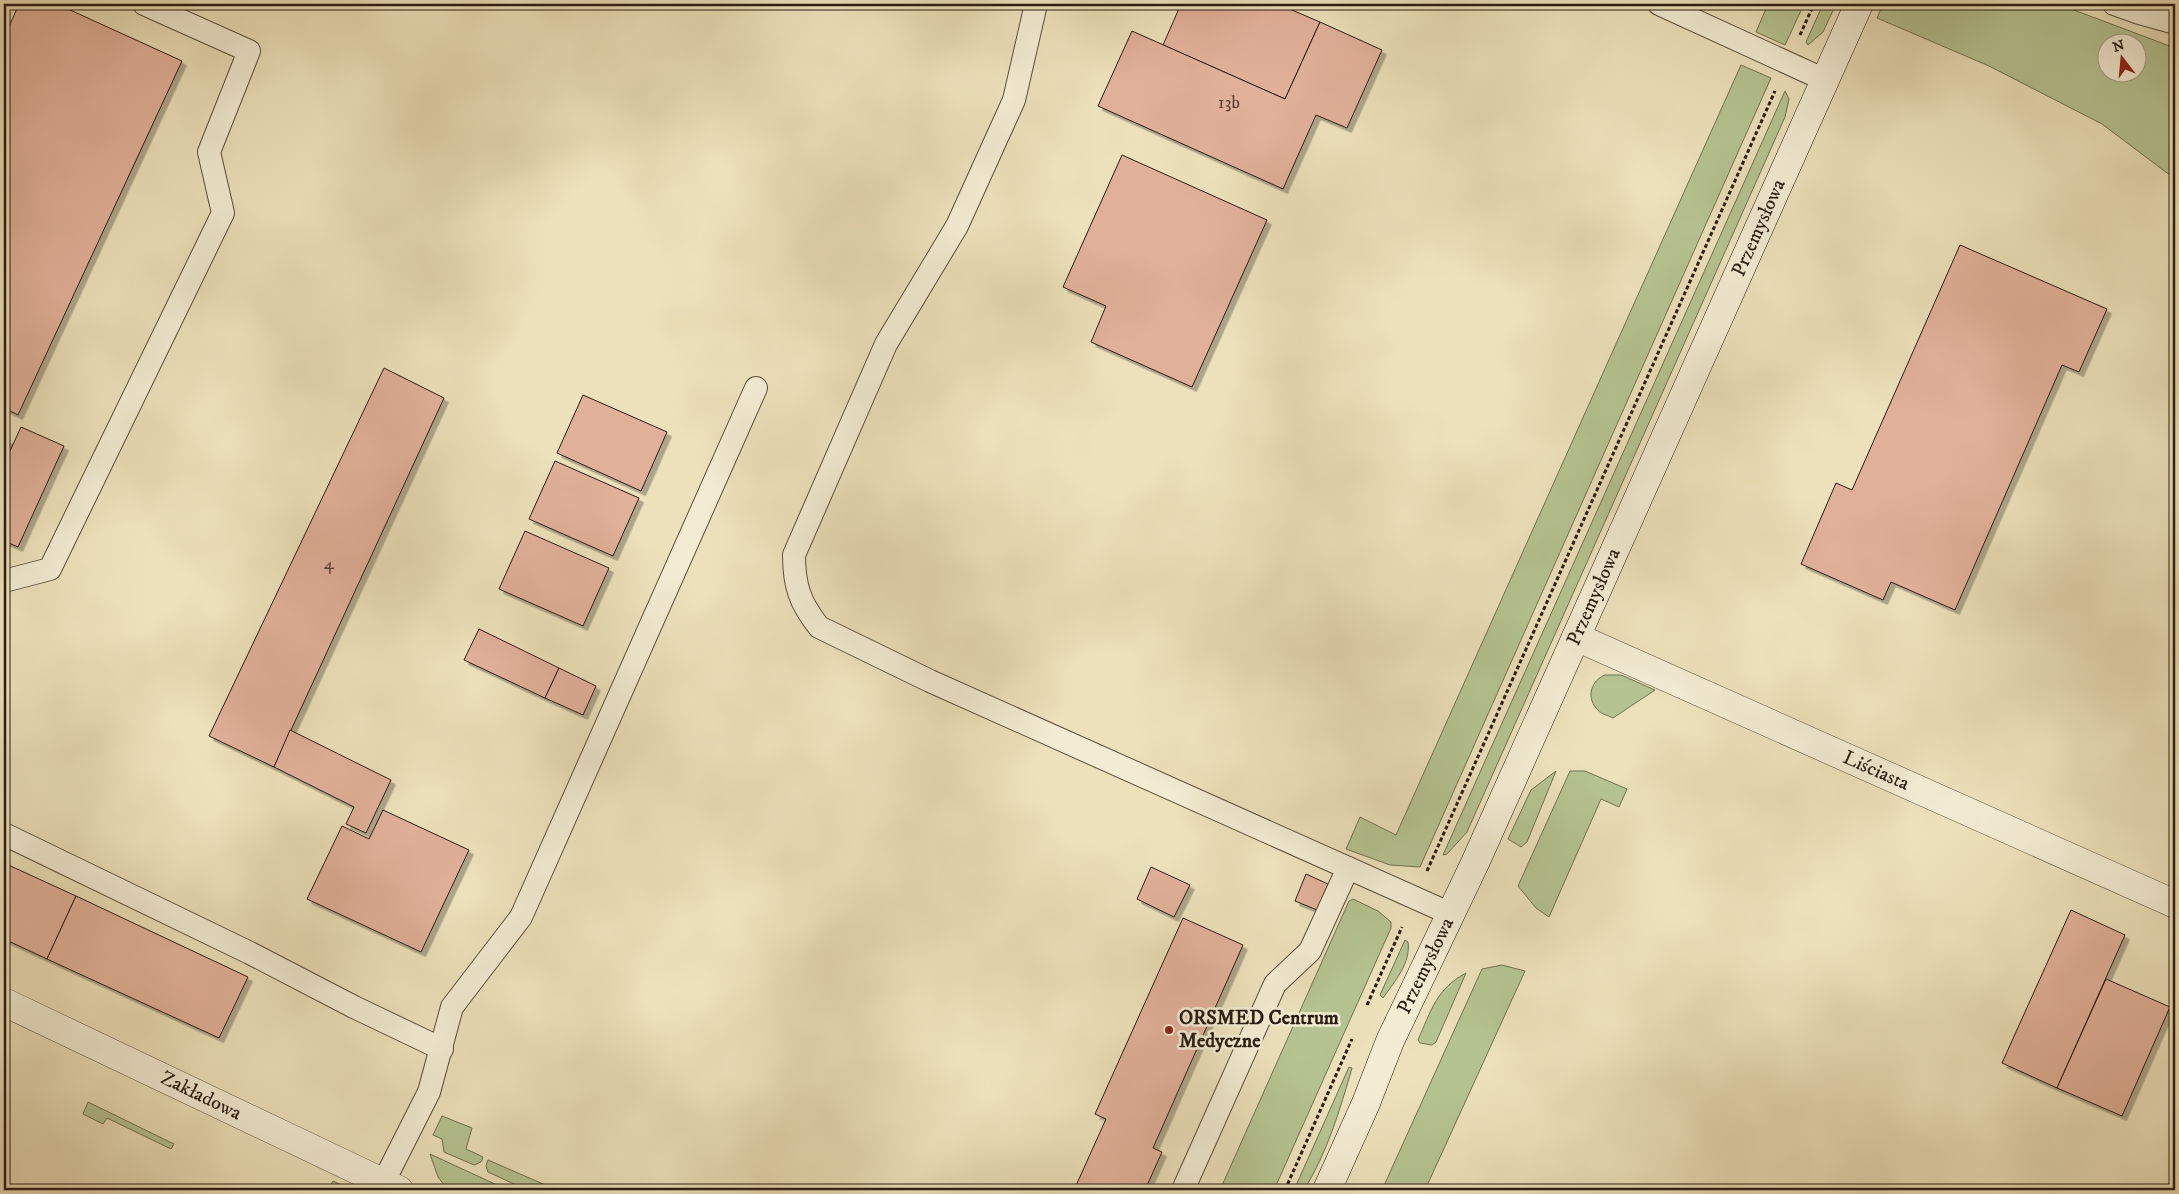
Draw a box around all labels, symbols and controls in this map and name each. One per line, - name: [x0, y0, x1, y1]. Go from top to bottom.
- north arrow: [2096, 32, 2146, 82]
- text: N: [2111, 36, 2127, 57]
- house number: 13b: [1218, 92, 1240, 114]
- street label: Przemysłowa: [1726, 175, 1792, 281]
- street label: Przemysłowa: [1561, 544, 1627, 650]
- house number: 4: [324, 553, 335, 575]
- street label: Liściasta: [1839, 745, 1914, 797]
- street label: Przemysłowa: [1392, 913, 1460, 1018]
- place label: ORSMED Centrum Medyczne: [1179, 1006, 1339, 1054]
- marker: ORSMED Centrum Medyczne: [1163, 1024, 1175, 1036]
- street label: Zakładowa: [157, 1066, 246, 1126]

